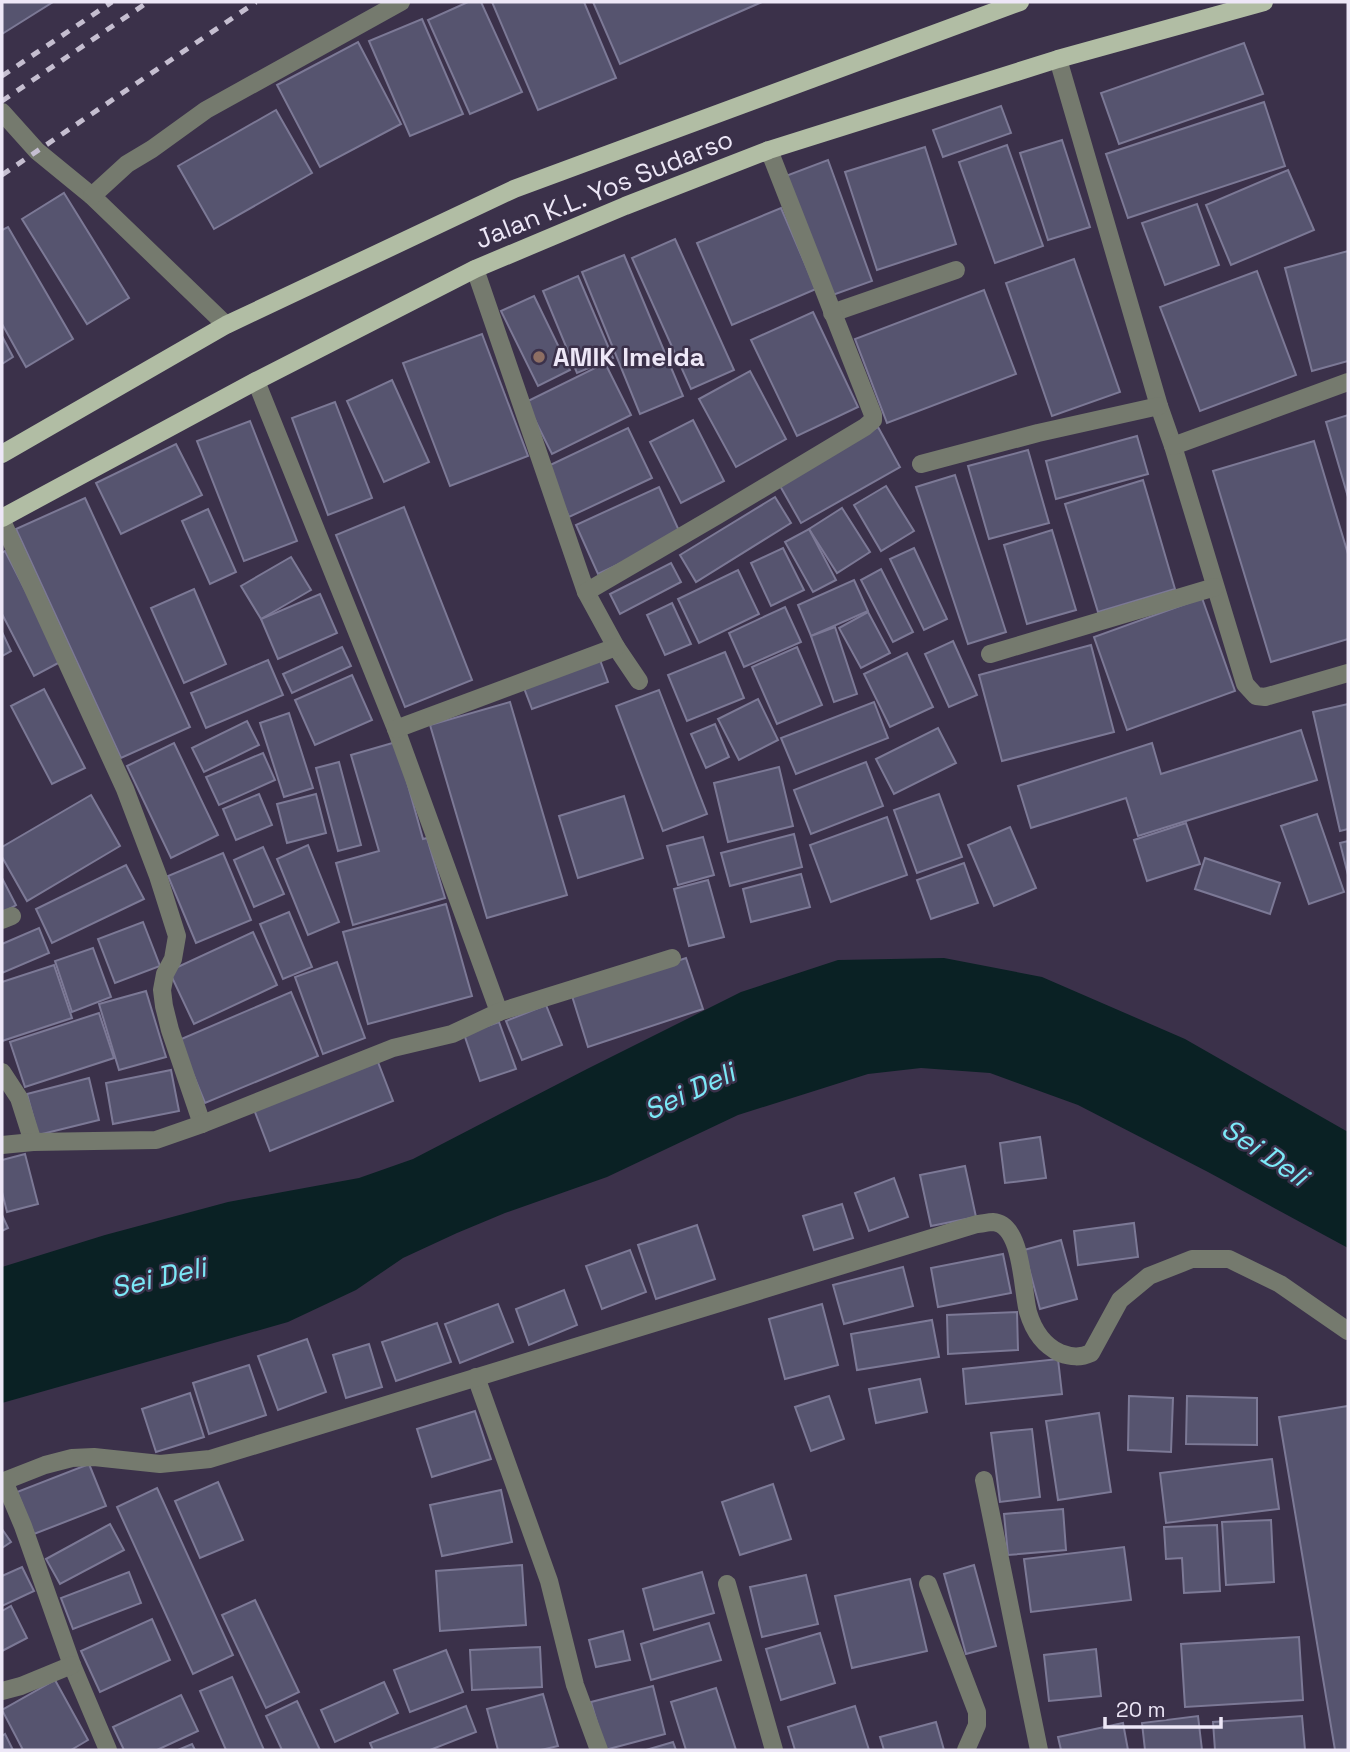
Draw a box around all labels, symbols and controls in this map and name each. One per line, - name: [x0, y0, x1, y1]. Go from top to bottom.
- street label: Jalan K.L. Yos Sudarso: [470, 122, 738, 256]
- place label: AMIK Imelda: [553, 340, 705, 374]
- marker: AMIK Imelda: [531, 349, 547, 365]
- water label: Sei Deli: [638, 1053, 743, 1128]
- water label: Sei Deli: [1215, 1110, 1318, 1196]
- water label: Sei Deli: [107, 1248, 212, 1305]
- scale bar: [1105, 1686, 1220, 1730]
- text: 20 m: [1116, 1696, 1166, 1723]

